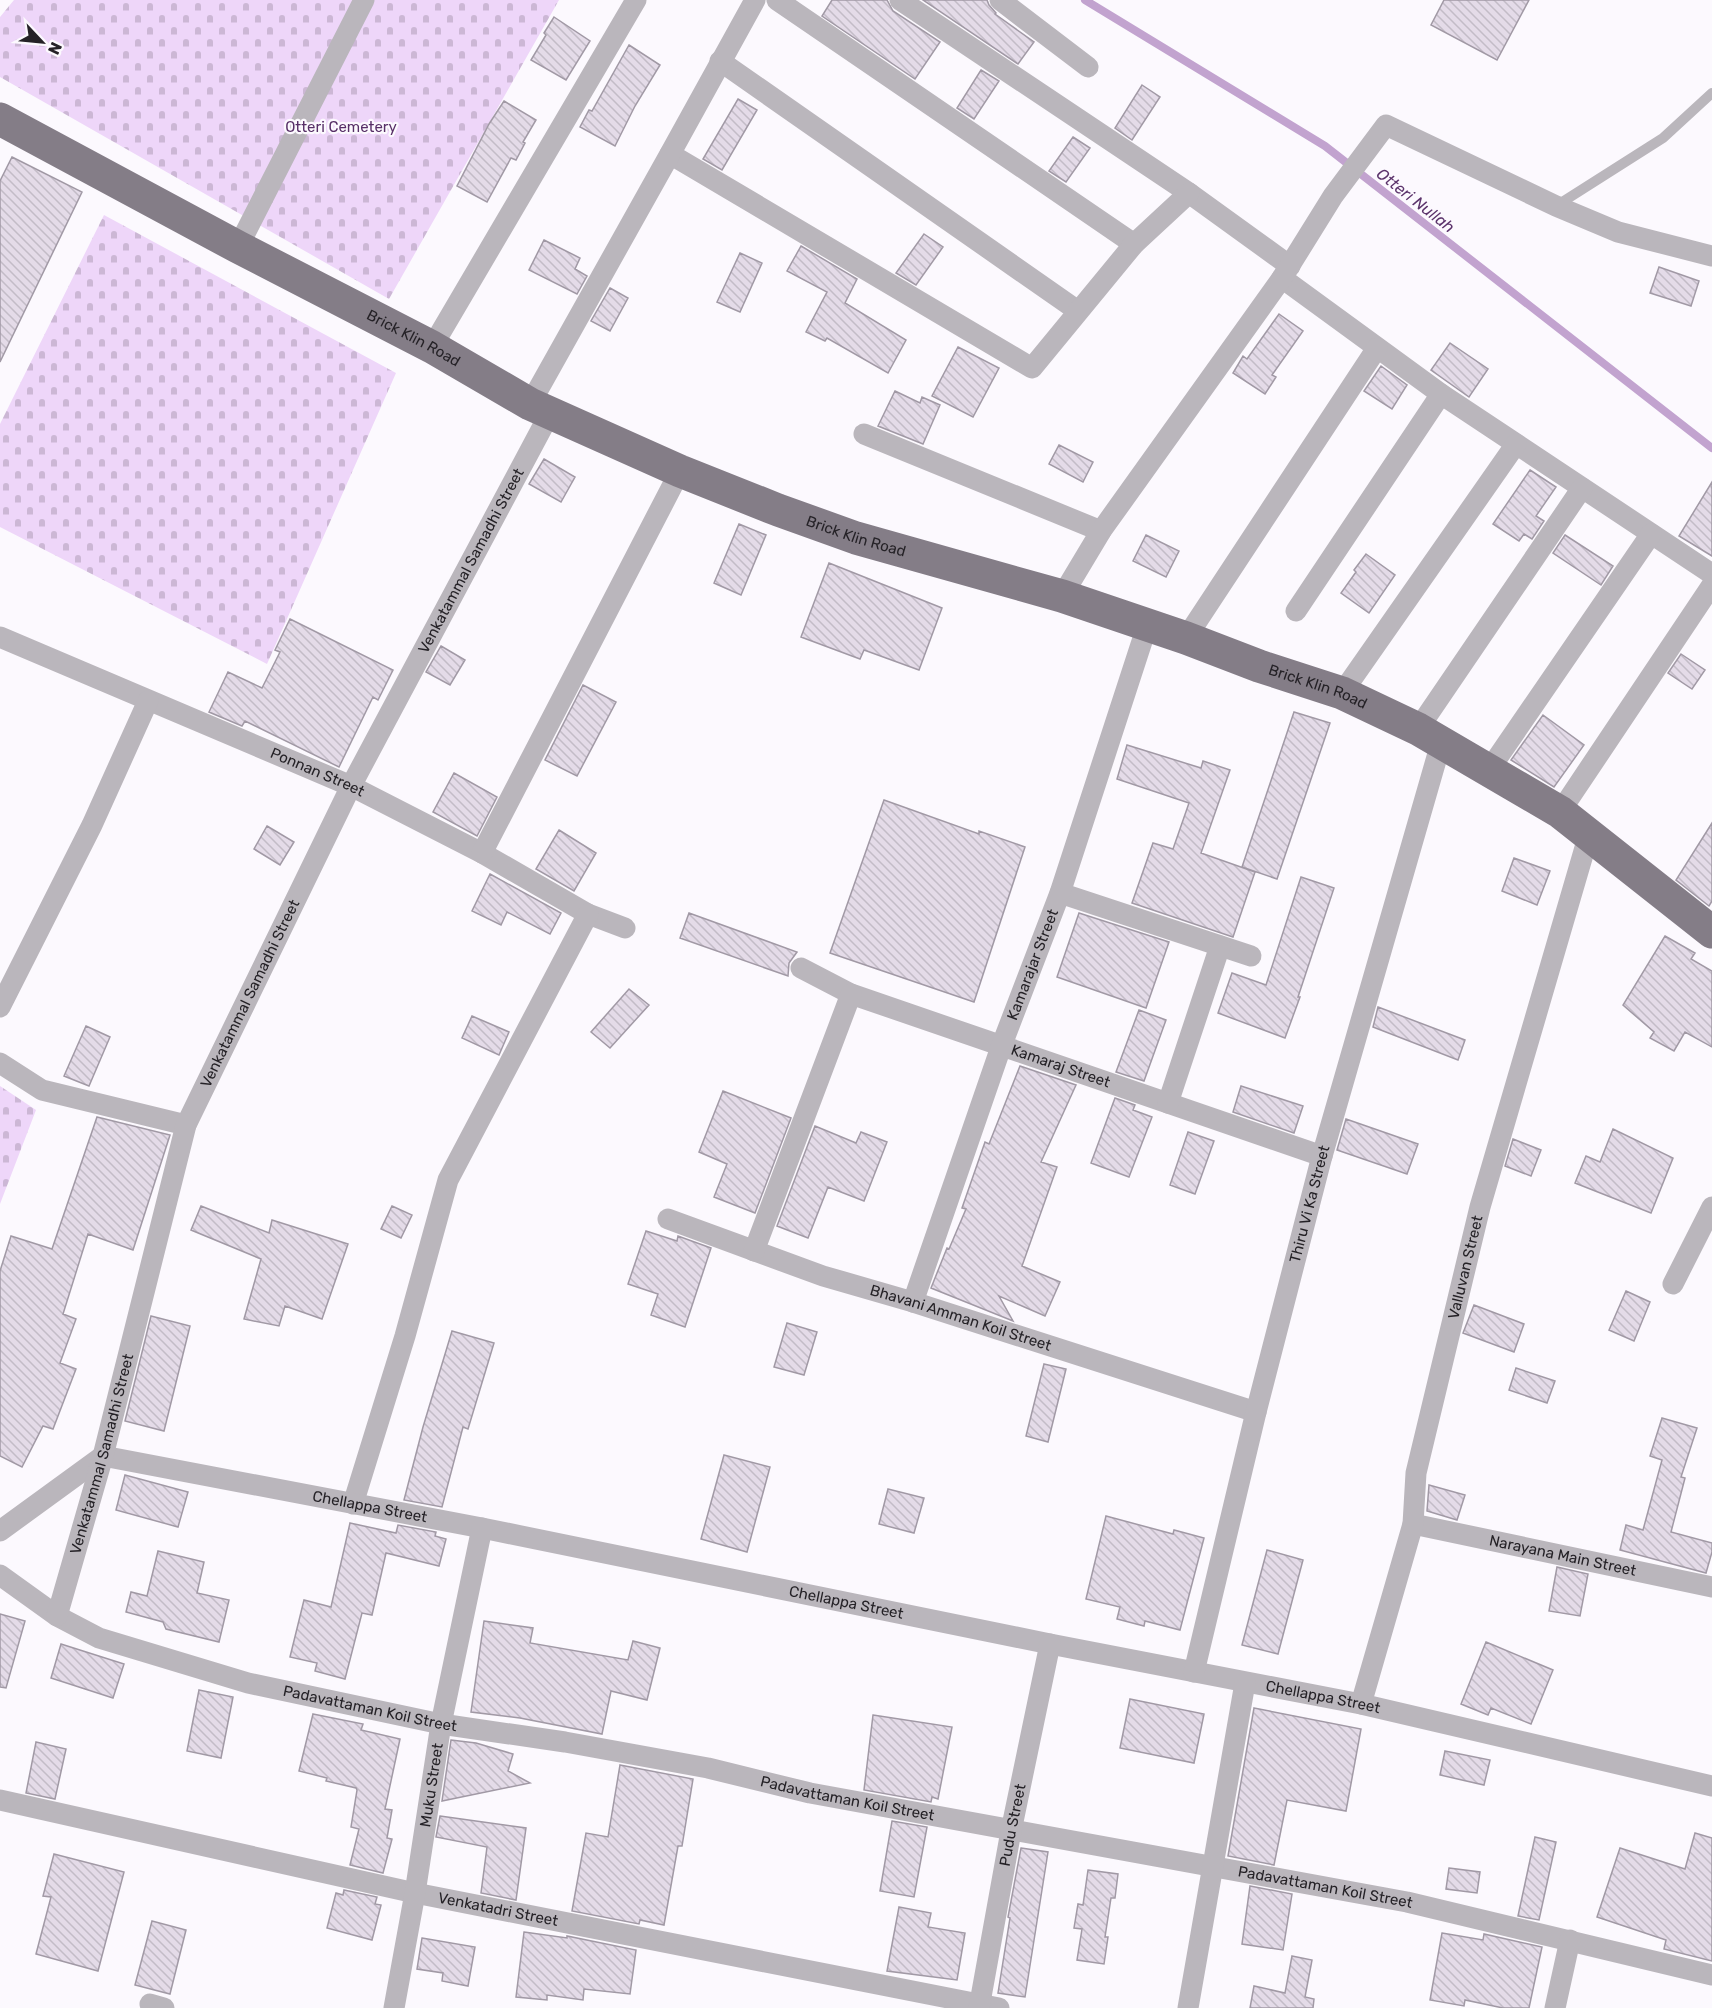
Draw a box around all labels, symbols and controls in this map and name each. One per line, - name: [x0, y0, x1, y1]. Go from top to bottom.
- north arrow: [12, 12, 72, 72]
- text: N: [44, 39, 66, 58]
- park label: Otteri Cemetery: [285, 118, 397, 136]
- water label: Otteri Nullah: [1373, 164, 1458, 237]
- street label: Brick Klin Road: [364, 306, 464, 371]
- street label: Venkatammal Samadhi Street: [415, 465, 528, 656]
- street label: Brick Klin Road: [804, 512, 908, 561]
- street label: Brick Klin Road: [1266, 661, 1370, 713]
- street label: Ponnan Street: [268, 744, 368, 800]
- street label: Venkatammal Samadhi Street: [197, 896, 303, 1090]
- street label: Kamarajar Street: [1003, 906, 1062, 1023]
- street label: Kamaraj Street: [1009, 1041, 1113, 1092]
- street label: Thiru Vi Ka Street: [1286, 1143, 1334, 1265]
- street label: Valluvan Street: [1444, 1214, 1487, 1321]
- street label: Bhavani Amman Koil Street: [868, 1281, 1054, 1355]
- street label: Venkatammal Samadhi Street: [66, 1352, 137, 1556]
- street label: Chellappa Street: [311, 1487, 429, 1526]
- street label: Narayana Main Street: [1488, 1531, 1638, 1580]
- street label: Chellappa Street: [787, 1582, 905, 1623]
- street label: Chellappa Street: [1264, 1677, 1382, 1717]
- street label: Padavattaman Koil Street: [282, 1682, 458, 1735]
- street label: Muku Street: [416, 1742, 447, 1828]
- street label: Padavattaman Koil Street: [759, 1772, 936, 1825]
- street label: Pudu Street: [996, 1782, 1030, 1868]
- street label: Padavattaman Koil Street: [1236, 1862, 1415, 1912]
- street label: Venkatadri Street: [437, 1889, 560, 1930]

